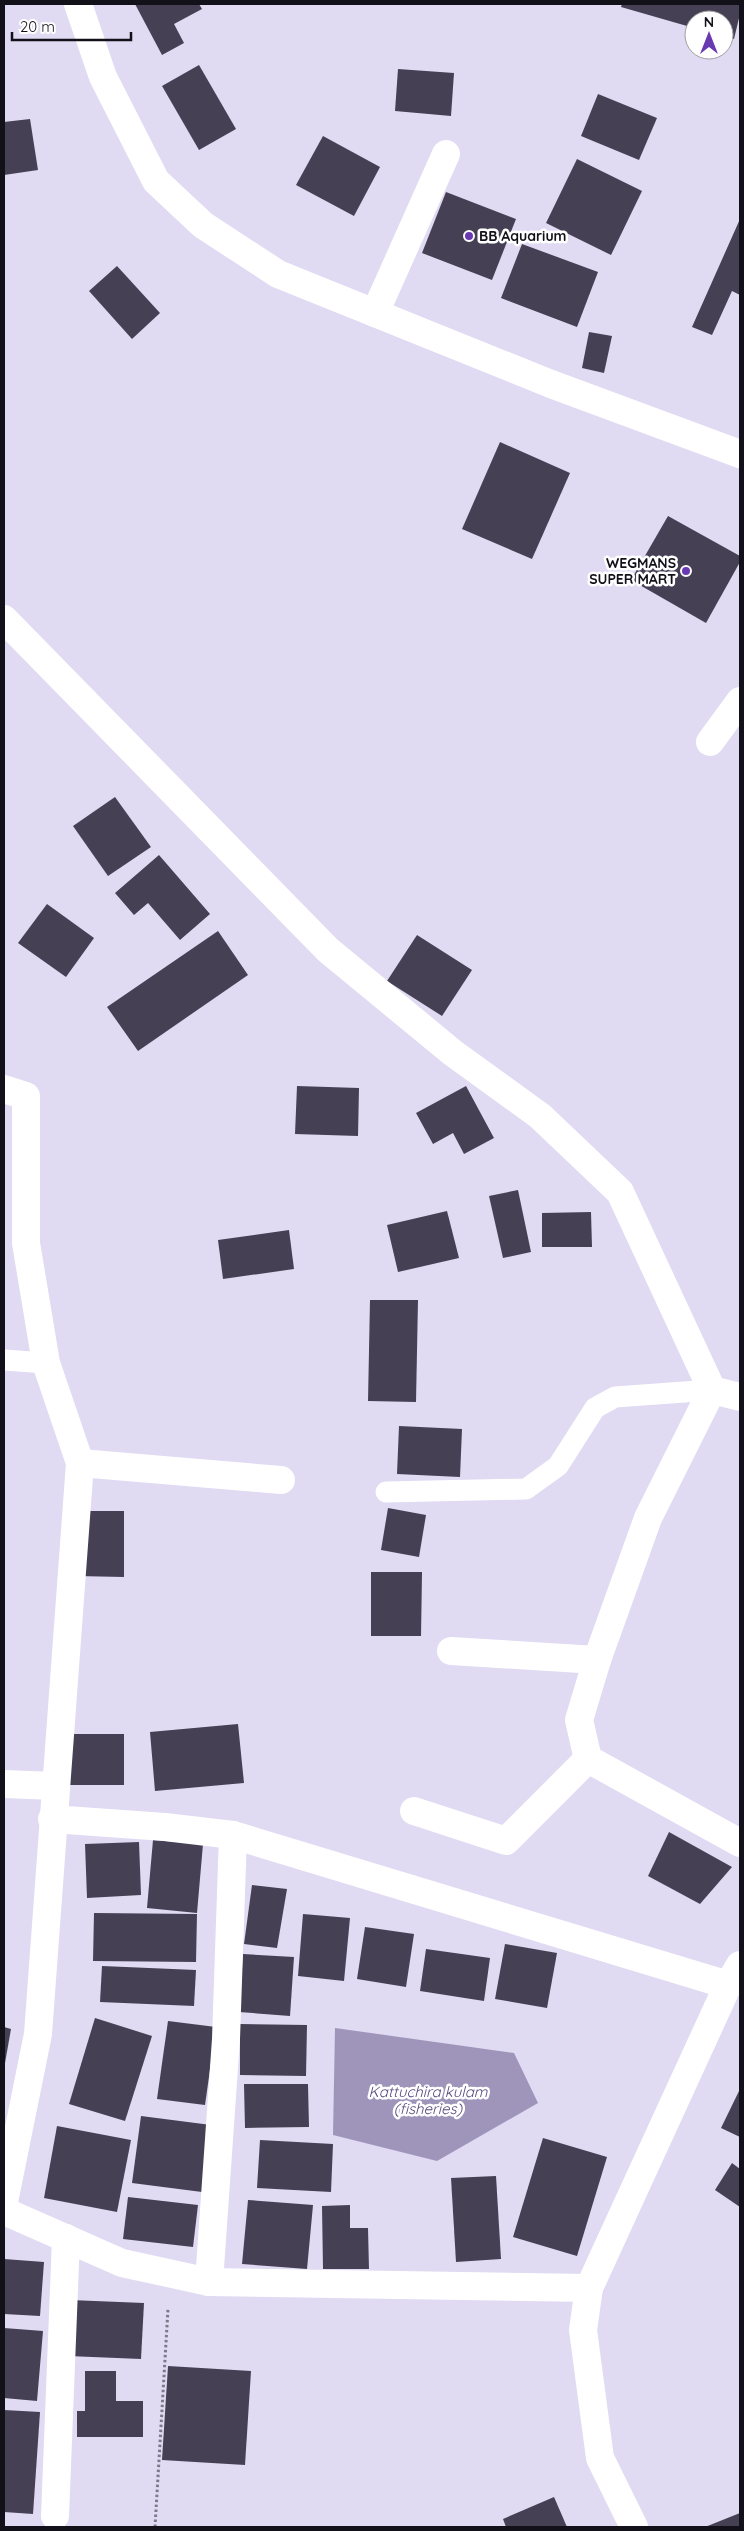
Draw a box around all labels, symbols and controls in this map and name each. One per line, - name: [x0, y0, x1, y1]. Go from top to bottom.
- scale bar: [12, 10, 131, 42]
- north arrow: [684, 10, 734, 60]
- text: N: [704, 13, 714, 31]
- text: 20 m: [20, 17, 55, 36]
- place label: BB Aquarium: [479, 227, 567, 245]
- marker: BB Aquarium: [463, 230, 475, 242]
- place label: WEGMANS SUPER MART: [589, 554, 676, 588]
- marker: WEGMANS SUPER MART: [680, 565, 692, 577]
- water label: Kattuchira kulam (fisheries): [369, 2082, 488, 2118]

